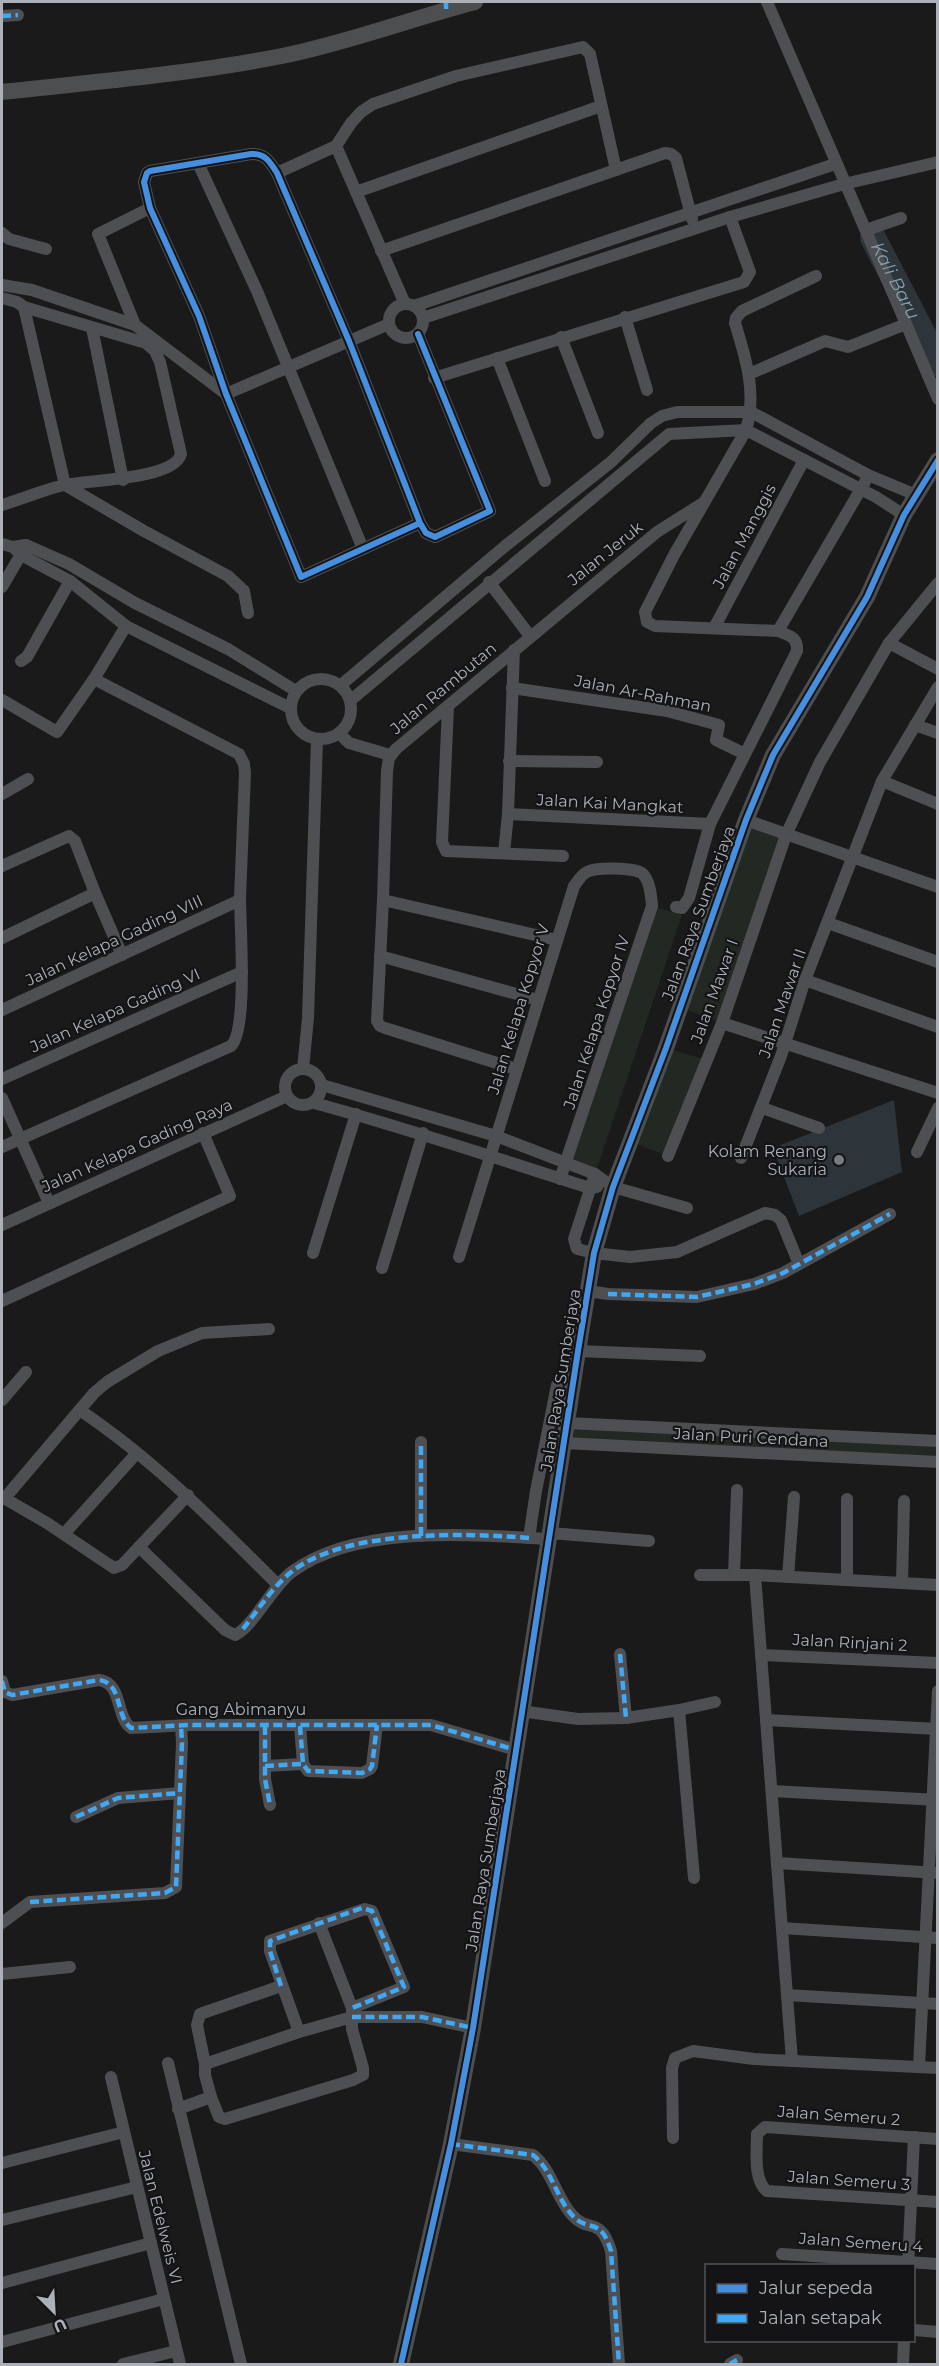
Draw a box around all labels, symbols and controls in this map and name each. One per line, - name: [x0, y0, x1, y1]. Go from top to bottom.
- water label: Kali Baru: [866, 238, 924, 323]
- street label: Jalan Manggis: [708, 480, 780, 593]
- street label: Jalan Jeruk: [563, 517, 647, 590]
- street label: Jalan Rambutan: [386, 639, 500, 739]
- street label: Jalan Ar-Rahman: [572, 671, 713, 716]
- street label: Jalan Kai Mangkat: [535, 790, 684, 817]
- street label: Jalan Raya Sumberjaya: [658, 823, 739, 1004]
- street label: Jalan Kelapa Gading VIII: [22, 891, 206, 990]
- street label: Jalan Kelapa Kopyor V: [483, 921, 554, 1097]
- street label: Jalan Kelapa Kopyor IV: [559, 932, 634, 1112]
- street label: Jalan Mawar I: [686, 937, 742, 1047]
- street label: Jalan Mawar II: [755, 946, 810, 1061]
- street label: Jalan Kelapa Gading VI: [27, 964, 203, 1057]
- street label: Jalan Kelapa Gading Raya: [38, 1095, 235, 1197]
- place label: Kolam Renang Sukaria: [708, 1142, 827, 1179]
- marker: Kolam Renang Sukaria: [832, 1153, 846, 1167]
- street label: Jalan Raya Sumberjaya: [537, 1287, 584, 1474]
- street label: Jalan Puri Cendana: [672, 1424, 829, 1451]
- street label: Jalan Rinjani 2: [791, 1630, 908, 1655]
- street label: Gang Abimanyu: [176, 1700, 306, 1719]
- street label: Jalan Raya Sumberjaya: [462, 1767, 509, 1954]
- street label: Jalan Semeru 2: [776, 2102, 901, 2129]
- street label: Jalan Edelweis VI: [134, 2147, 186, 2286]
- street label: Jalan Semeru 3: [786, 2167, 911, 2194]
- street label: Jalan Semeru 4: [797, 2229, 924, 2256]
- legend: [705, 2264, 915, 2342]
- text: Jalur sepeda: [758, 2277, 873, 2299]
- north arrow: [24, 2282, 84, 2342]
- text: Jalan setapak: [758, 2307, 882, 2329]
- text: U: [50, 2314, 70, 2336]

